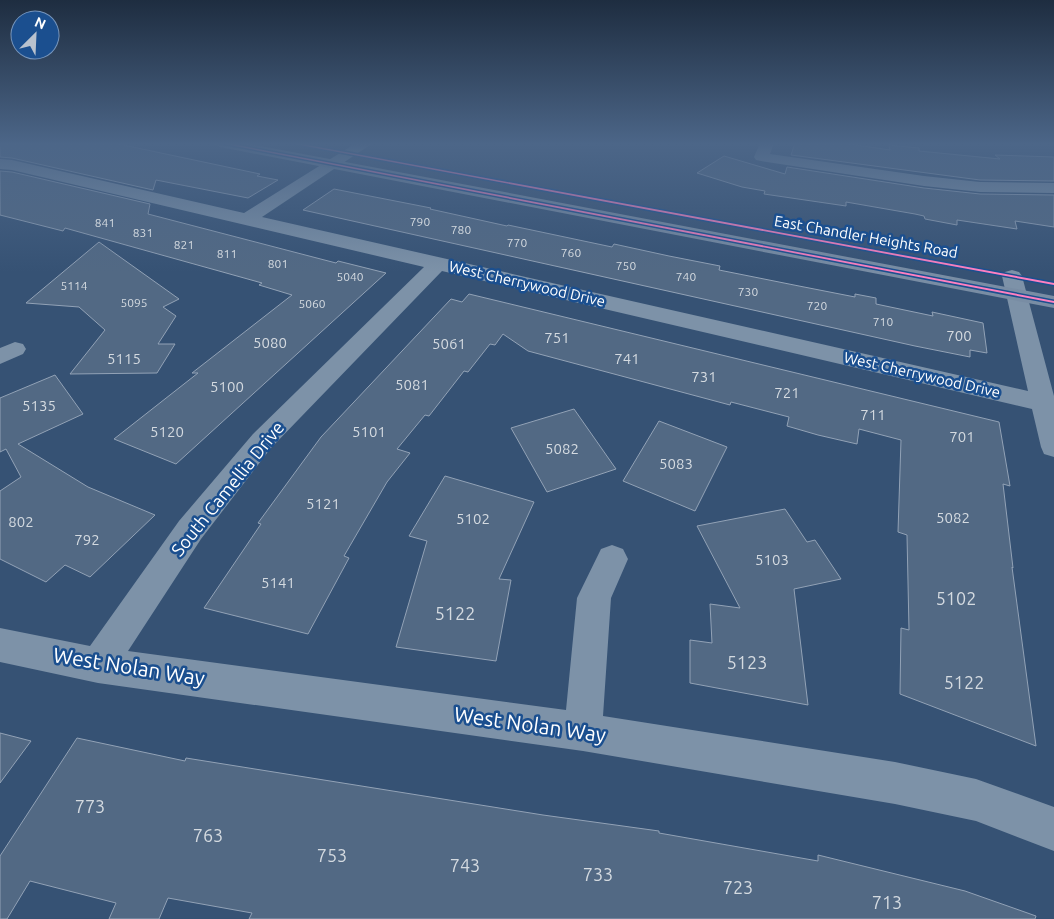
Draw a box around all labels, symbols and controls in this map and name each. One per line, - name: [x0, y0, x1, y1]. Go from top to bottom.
- north arrow: [10, 10, 60, 60]
- text: N: [32, 14, 48, 33]
- street label: East Chandler Heights Road: [773, 212, 959, 261]
- house number: 790: [410, 215, 430, 228]
- house number: 841: [95, 216, 115, 229]
- house number: 780: [451, 223, 471, 236]
- house number: 831: [133, 226, 153, 239]
- house number: 770: [507, 236, 527, 249]
- house number: 821: [174, 238, 194, 251]
- house number: 760: [561, 246, 581, 259]
- house number: 811: [217, 247, 237, 260]
- house number: 801: [268, 257, 288, 270]
- street label: West Cherrywood Drive: [447, 257, 607, 310]
- house number: 750: [616, 259, 636, 272]
- house number: 5040: [336, 270, 364, 283]
- house number: 740: [676, 270, 696, 283]
- house number: 5114: [60, 279, 88, 292]
- house number: 730: [738, 285, 758, 298]
- house number: 5095: [120, 296, 148, 309]
- house number: 5060: [298, 297, 326, 310]
- house number: 720: [807, 299, 827, 312]
- house number: 710: [873, 315, 893, 328]
- house number: 700: [946, 327, 972, 344]
- house number: 751: [544, 329, 570, 346]
- house number: 5080: [253, 334, 287, 351]
- house number: 5061: [432, 335, 466, 352]
- street label: West Cherrywood Drive: [842, 348, 1002, 401]
- house number: 5115: [107, 350, 141, 367]
- house number: 741: [614, 350, 640, 367]
- house number: 731: [691, 368, 717, 385]
- house number: 5081: [395, 376, 429, 393]
- house number: 5100: [210, 378, 244, 395]
- house number: 721: [774, 384, 800, 401]
- house number: 5135: [22, 397, 56, 414]
- house number: 711: [860, 406, 886, 423]
- street label: South Camellia Drive: [167, 417, 288, 560]
- house number: 5120: [150, 423, 184, 440]
- house number: 5101: [352, 423, 386, 440]
- house number: 701: [949, 428, 975, 445]
- house number: 5082: [545, 440, 579, 457]
- house number: 5083: [659, 455, 693, 472]
- house number: 5121: [306, 495, 340, 512]
- house number: 5082: [936, 509, 970, 526]
- house number: 5102: [456, 510, 490, 527]
- house number: 802: [8, 513, 34, 530]
- house number: 792: [74, 531, 100, 548]
- house number: 5103: [755, 551, 789, 568]
- house number: 5141: [261, 574, 295, 591]
- house number: 5102: [936, 588, 976, 608]
- house number: 5122: [435, 603, 475, 623]
- street label: West Nolan Way: [52, 642, 207, 690]
- house number: 5123: [727, 652, 767, 672]
- house number: 5122: [944, 672, 984, 692]
- street label: West Nolan Way: [453, 701, 608, 747]
- house number: 773: [75, 796, 105, 816]
- house number: 763: [193, 825, 223, 845]
- house number: 753: [317, 845, 347, 865]
- house number: 743: [450, 855, 480, 875]
- house number: 733: [583, 864, 613, 884]
- house number: 723: [723, 877, 753, 897]
- house number: 713: [872, 892, 902, 912]

